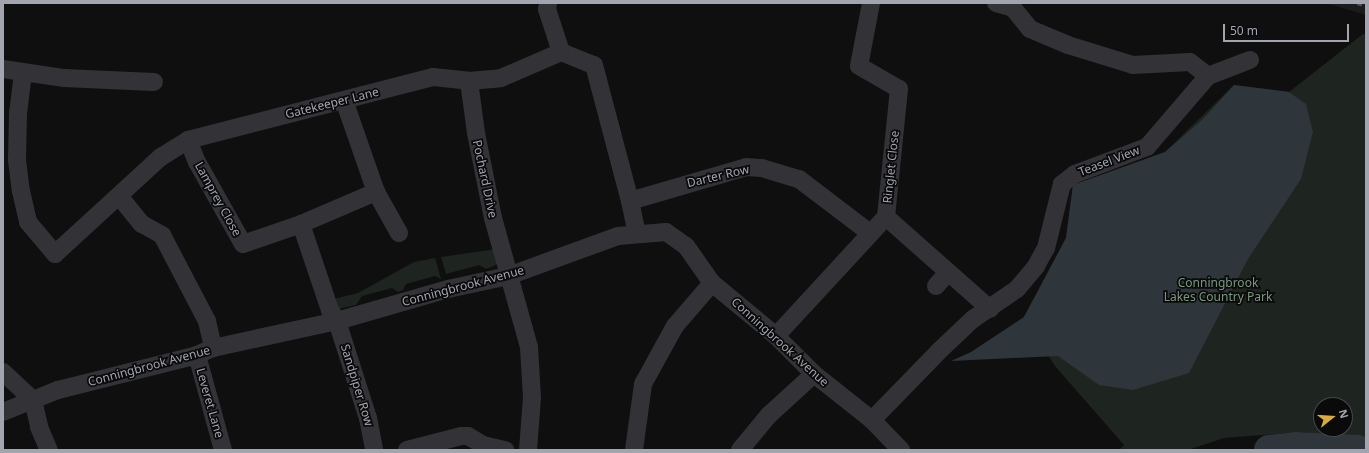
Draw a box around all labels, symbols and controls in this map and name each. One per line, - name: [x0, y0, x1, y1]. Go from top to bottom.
- scale bar: [1225, 16, 1351, 42]
- text: 50 m: [1230, 22, 1258, 39]
- street label: Gatekeeper Lane: [284, 84, 380, 122]
- street label: Ringlet Close: [880, 130, 902, 204]
- street label: Pochard Drive: [470, 139, 500, 219]
- street label: Teasel View: [1076, 143, 1142, 179]
- street label: Lamprey Close: [192, 159, 244, 239]
- street label: Darter Row: [685, 162, 751, 190]
- street label: Conningbrook Avenue: [400, 263, 526, 309]
- park label: Conningbrook Lakes Country Park: [1164, 276, 1272, 304]
- street label: Conningbrook Avenue: [728, 295, 832, 389]
- street label: Sandpiper Row: [338, 342, 376, 428]
- street label: Conningbrook Avenue: [86, 343, 212, 389]
- street label: Leveret Lane: [193, 366, 227, 440]
- north arrow: [1313, 397, 1353, 437]
- text: N: [1336, 407, 1352, 420]

